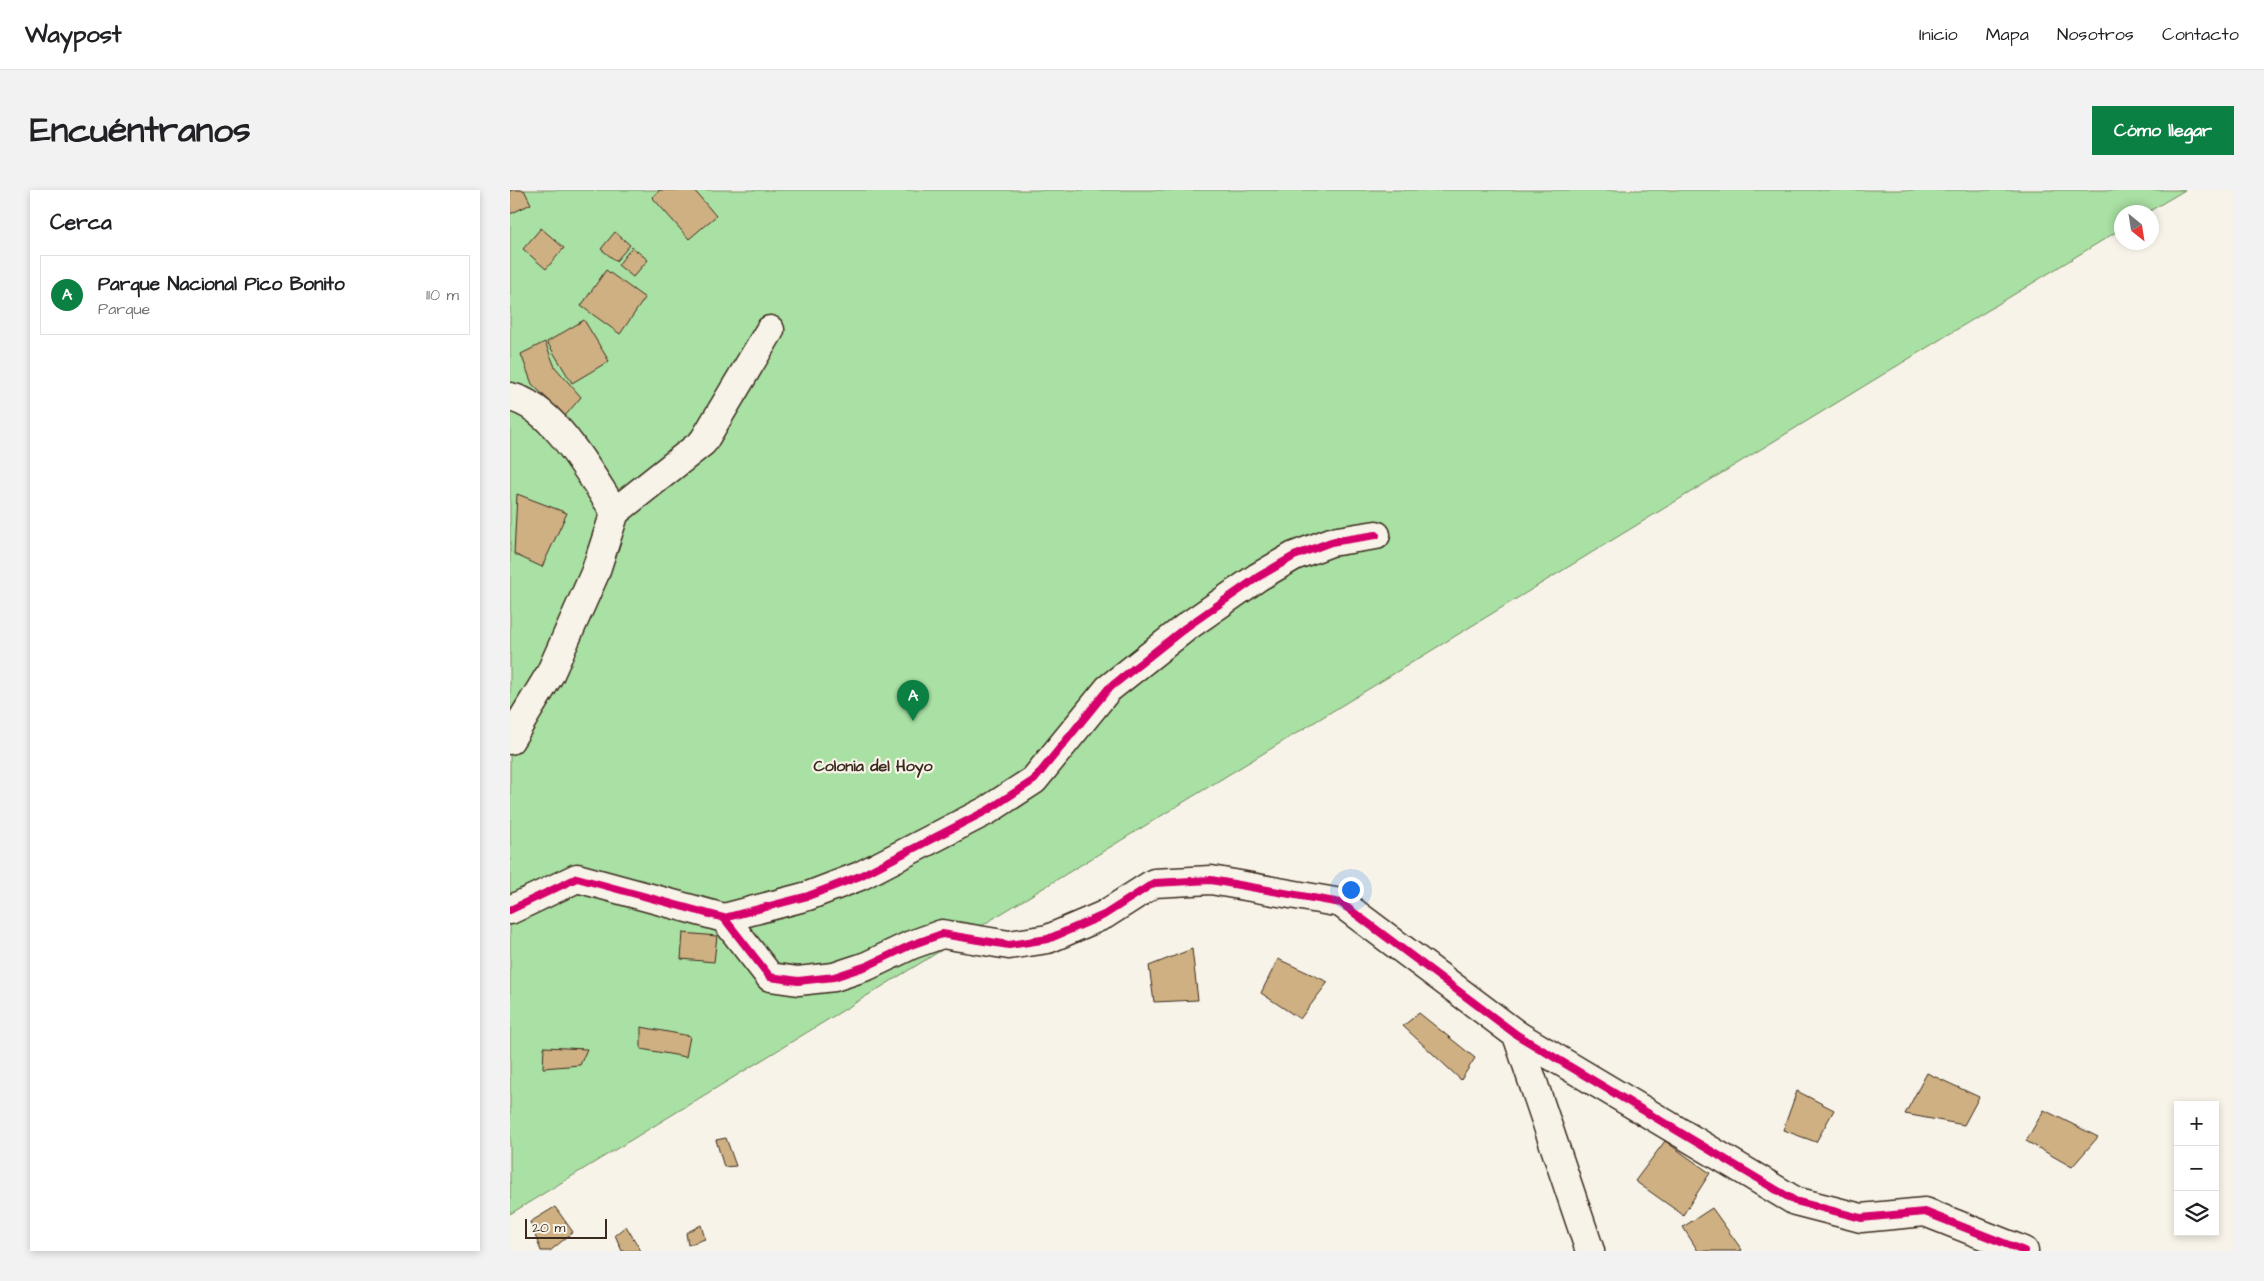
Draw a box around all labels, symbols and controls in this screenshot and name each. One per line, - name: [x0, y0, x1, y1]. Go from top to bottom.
- text: Waypost: [25, 18, 122, 52]
- text: Inicio: [1919, 22, 1958, 47]
- text: Mapa: [1986, 22, 2029, 47]
- text: Nosotros: [2057, 22, 2134, 47]
- text: Contacto: [2162, 22, 2239, 47]
- text: Encuéntranos: [30, 106, 251, 155]
- button: Cómo llegar: [2092, 106, 2234, 155]
- north arrow: [2114, 205, 2159, 250]
- text: Cerca: [50, 208, 112, 237]
- text: Parque Nacional Pico Bonito: [98, 271, 345, 298]
- text: A: [62, 284, 72, 306]
- text: 110 m: [426, 284, 459, 306]
- text: Parque: [98, 298, 150, 320]
- pin: A: [897, 680, 929, 721]
- district label: Colonia del Hoyo: [813, 755, 934, 778]
- your location: [1338, 877, 1364, 903]
- map controls: [2174, 1101, 2219, 1236]
- button: +: [2174, 1101, 2219, 1146]
- button: −: [2174, 1146, 2219, 1191]
- button: layers: [2174, 1191, 2219, 1236]
- scale bar: [525, 1216, 608, 1239]
- text: 20 m: [532, 1218, 565, 1238]

